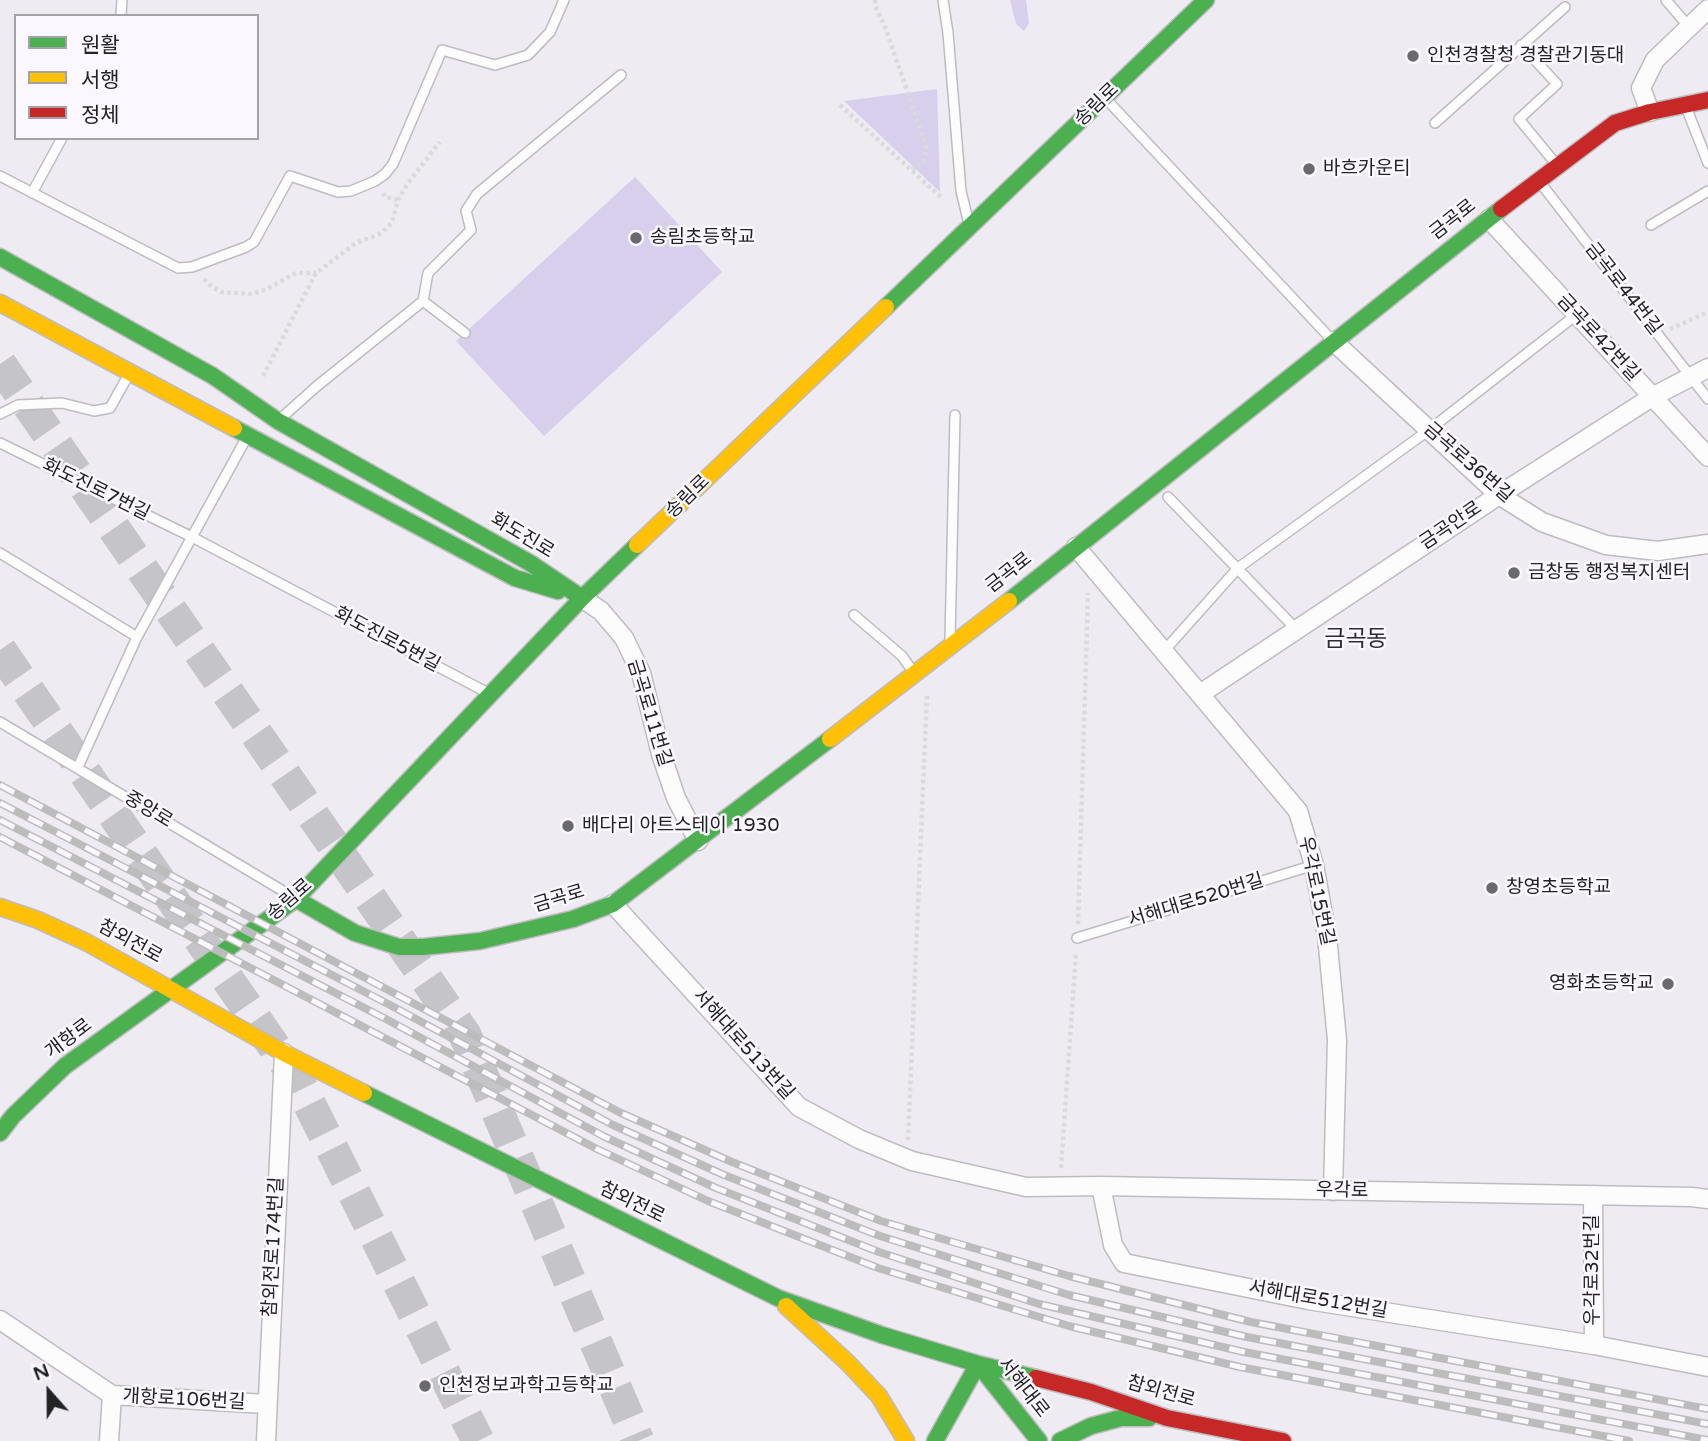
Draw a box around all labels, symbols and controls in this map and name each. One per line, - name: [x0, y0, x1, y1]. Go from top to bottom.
- legend: [14, 14, 259, 140]
- text: 원활: [81, 33, 120, 58]
- place label: 인천경찰청 경찰관기동대: [1427, 45, 1624, 67]
- marker: 인천경찰청 경찰관기동대: [1405, 48, 1421, 64]
- text: 서행: [81, 68, 120, 93]
- street label: 송림로: [1070, 79, 1124, 131]
- text: 정체: [81, 103, 120, 128]
- place label: 바흐카운티: [1323, 158, 1410, 180]
- marker: 바흐카운티: [1301, 161, 1317, 177]
- street label: 금곡로: [1425, 195, 1481, 245]
- place label: 송림초등학교: [650, 227, 755, 249]
- marker: 송림초등학교: [628, 230, 644, 246]
- street label: 금곡로44번길: [1580, 238, 1666, 340]
- street label: 금곡로42번길: [1552, 290, 1644, 386]
- street label: 금곡로36번길: [1419, 418, 1517, 508]
- street label: 화도진로7번길: [39, 454, 153, 526]
- street label: 송림로: [661, 471, 715, 523]
- street label: 금곡안로: [1416, 497, 1486, 555]
- street label: 화도진로: [486, 508, 558, 564]
- street label: 금곡로: [981, 548, 1037, 598]
- place label: 금창동 행정복지센터: [1528, 562, 1690, 584]
- marker: 금창동 행정복지센터: [1506, 565, 1522, 581]
- street label: 화도진로5번길: [330, 603, 444, 677]
- district label: 금곡동: [1324, 626, 1388, 654]
- street label: 금곡로11번길: [622, 656, 676, 770]
- street label: 중앙로: [120, 787, 176, 833]
- place label: 배다리 아트스테이 1930: [582, 815, 779, 837]
- marker: 배다리 아트스테이 1930: [560, 818, 576, 834]
- street label: 우각로15번길: [1293, 834, 1339, 948]
- street label: 서해대로520번길: [1125, 870, 1267, 932]
- street label: 송림로: [263, 874, 317, 926]
- place label: 창영초등학교: [1506, 877, 1611, 899]
- street label: 금곡로: [531, 880, 587, 918]
- marker: 창영초등학교: [1484, 880, 1500, 896]
- street label: 참외전로: [94, 915, 166, 969]
- place label: 영화초등학교: [1549, 973, 1654, 995]
- marker: 영화초등학교: [1660, 976, 1676, 992]
- street label: 서해대로513번길: [687, 985, 799, 1105]
- street label: 개항로: [41, 1014, 97, 1064]
- street label: 참외전로174번길: [259, 1176, 289, 1318]
- street label: 참외전로: [596, 1177, 668, 1229]
- street label: 우각로: [1316, 1179, 1368, 1203]
- street label: 우각로32번길: [1582, 1214, 1604, 1326]
- street label: 서해대로512번길: [1247, 1277, 1389, 1323]
- street label: 서해대로: [992, 1353, 1054, 1423]
- north arrow: [14, 1357, 84, 1427]
- text: N: [30, 1359, 53, 1385]
- street label: 참외전로: [1124, 1371, 1198, 1413]
- place label: 인천정보과학고등학교: [439, 1375, 614, 1397]
- marker: 인천정보과학고등학교: [417, 1378, 433, 1394]
- street label: 개항로106번길: [122, 1385, 246, 1415]

